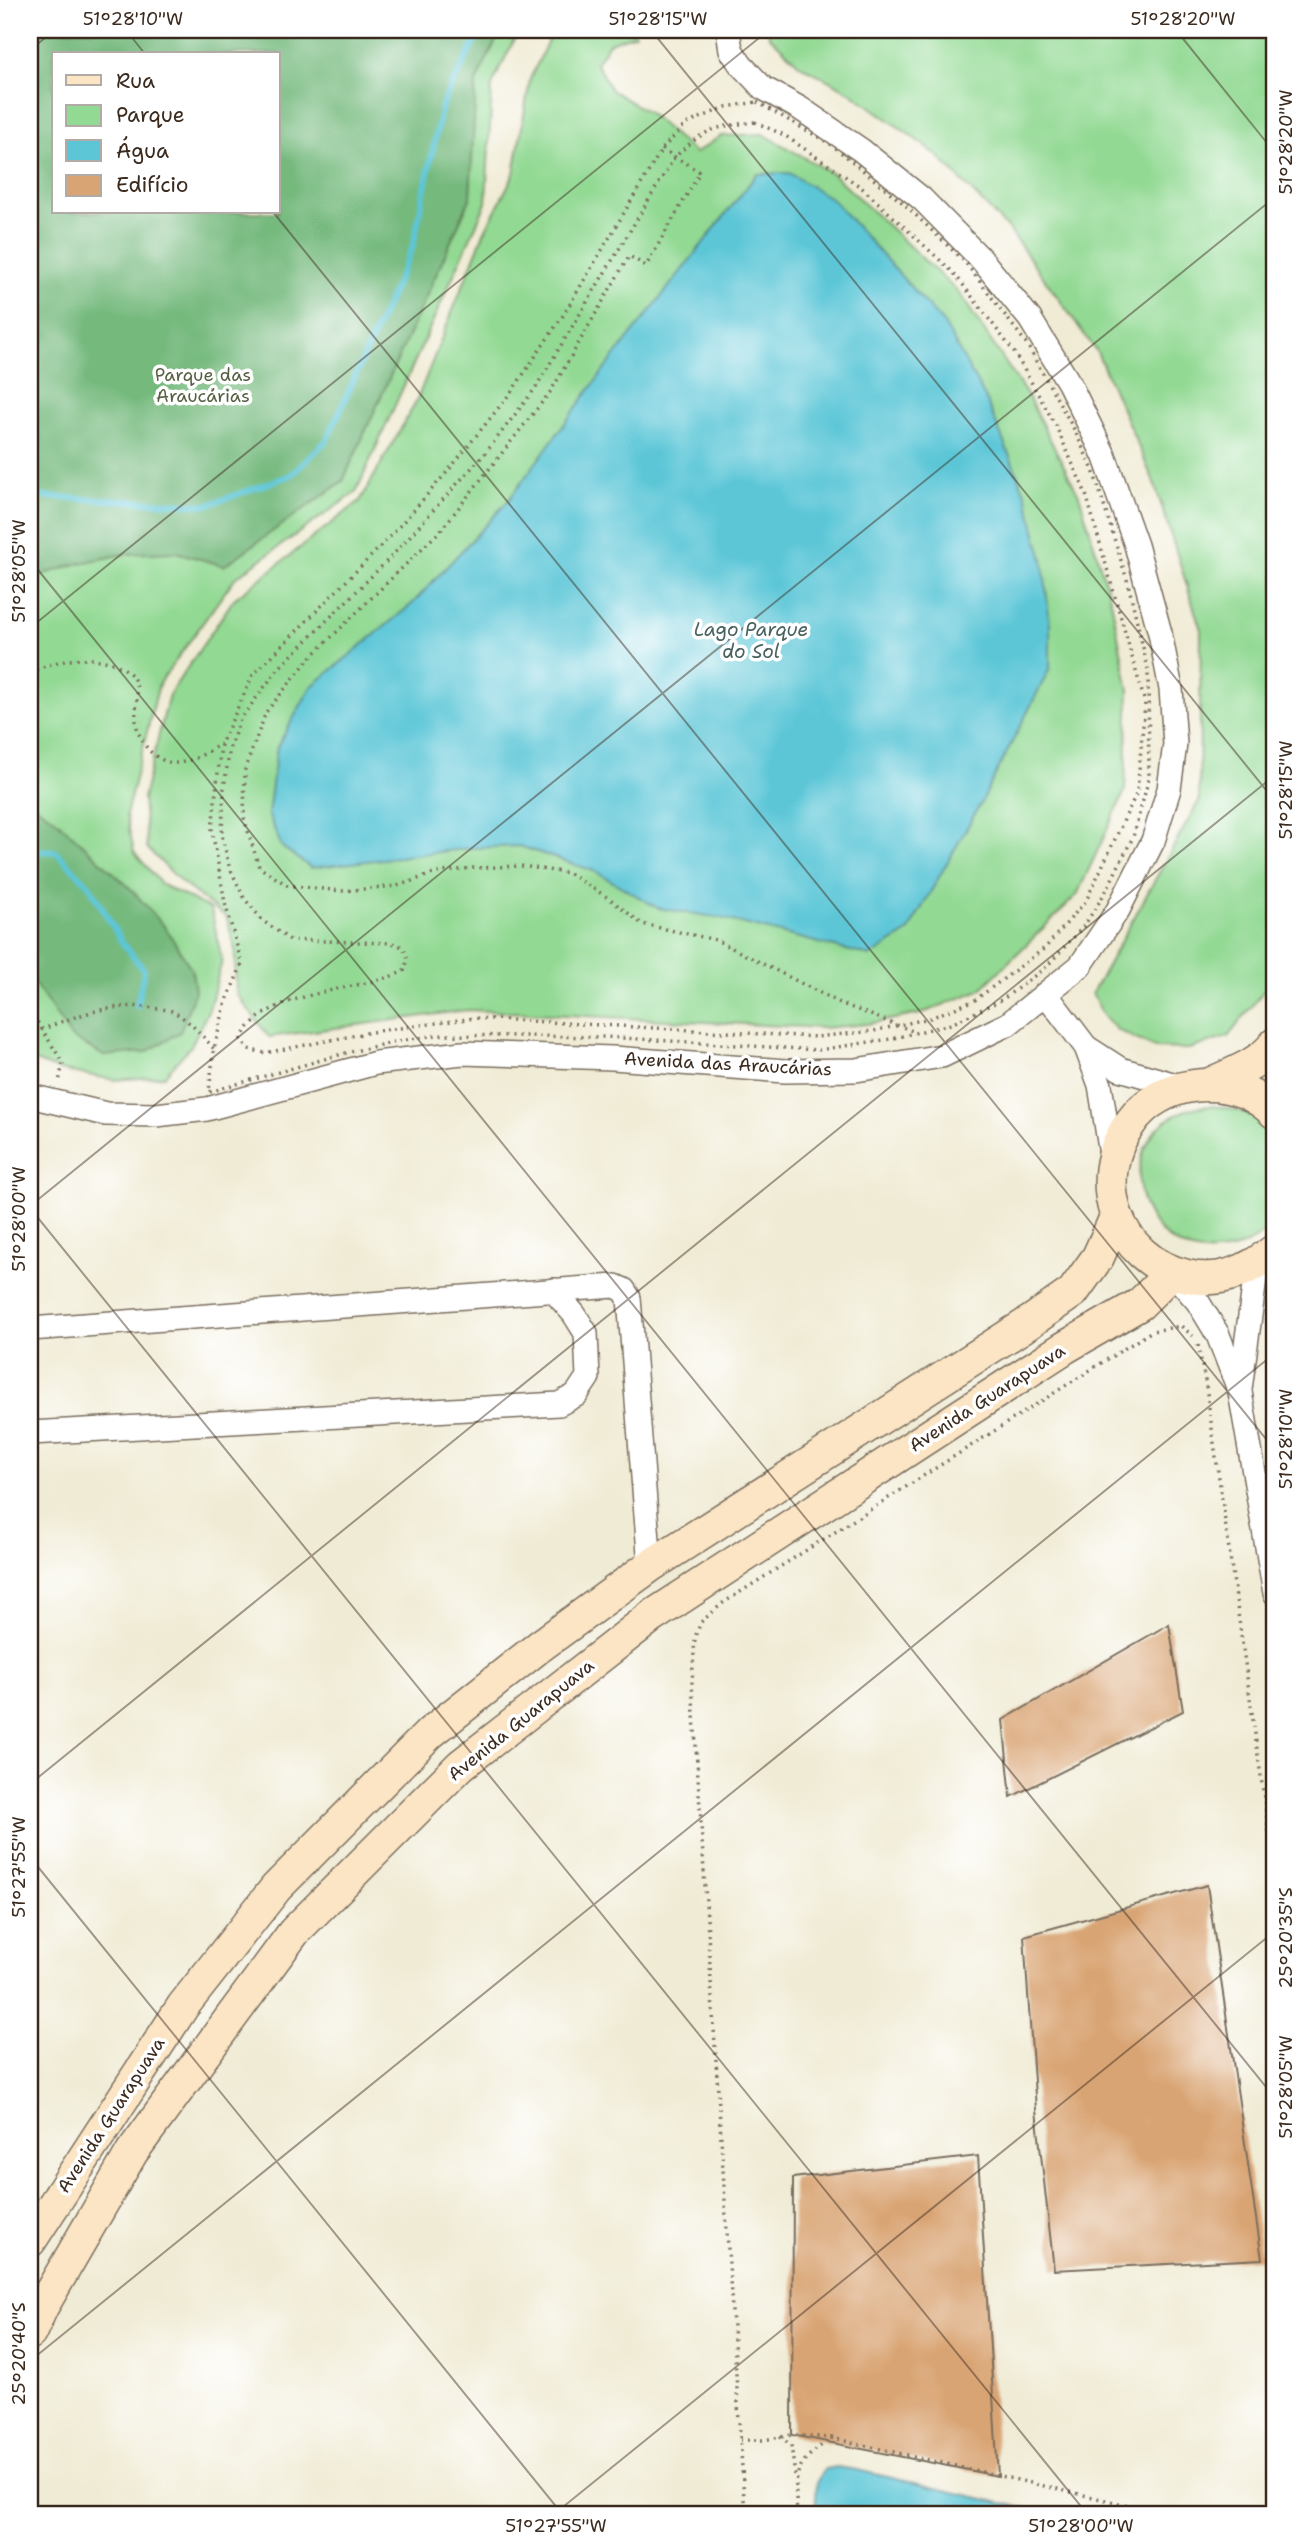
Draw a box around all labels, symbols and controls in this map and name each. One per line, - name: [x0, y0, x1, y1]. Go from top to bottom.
- text: 51°28'10"W: [83, 7, 183, 31]
- text: 51°28'15"W: [608, 7, 708, 31]
- text: 51°28'20"W: [1130, 7, 1236, 31]
- legend: [52, 52, 280, 214]
- text: Rua: [116, 67, 155, 95]
- text: 51°28'20"W: [1274, 89, 1298, 195]
- text: Parque: [116, 101, 185, 129]
- text: Água: [116, 136, 169, 165]
- text: Edifício: [116, 171, 188, 199]
- park label: Parque das Araucárias: [155, 363, 251, 408]
- text: 51°28'05"W: [7, 519, 31, 623]
- water label: Lago Parque do Sol: [694, 617, 808, 664]
- text: 51°28'15"W: [1274, 740, 1298, 840]
- street label: Avenida das Araucárias: [623, 1047, 833, 1081]
- text: 51°28'00"W: [7, 1166, 31, 1272]
- street label: Avenida Guarapuava: [904, 1339, 1070, 1457]
- text: 51°28'10"W: [1274, 1389, 1298, 1489]
- street label: Avenida Guarapuava: [443, 1654, 599, 1786]
- text: 51°27'55"W: [7, 1816, 31, 1918]
- text: 25°20'35"S: [1274, 1887, 1298, 1989]
- street label: Avenida Guarapuava: [52, 2032, 170, 2198]
- text: 51°28'05"W: [1274, 2035, 1298, 2139]
- text: 25°20'40"S: [7, 2302, 31, 2406]
- text: 51°27'55"W: [505, 2514, 607, 2538]
- text: 51°28'00"W: [1028, 2514, 1134, 2538]

